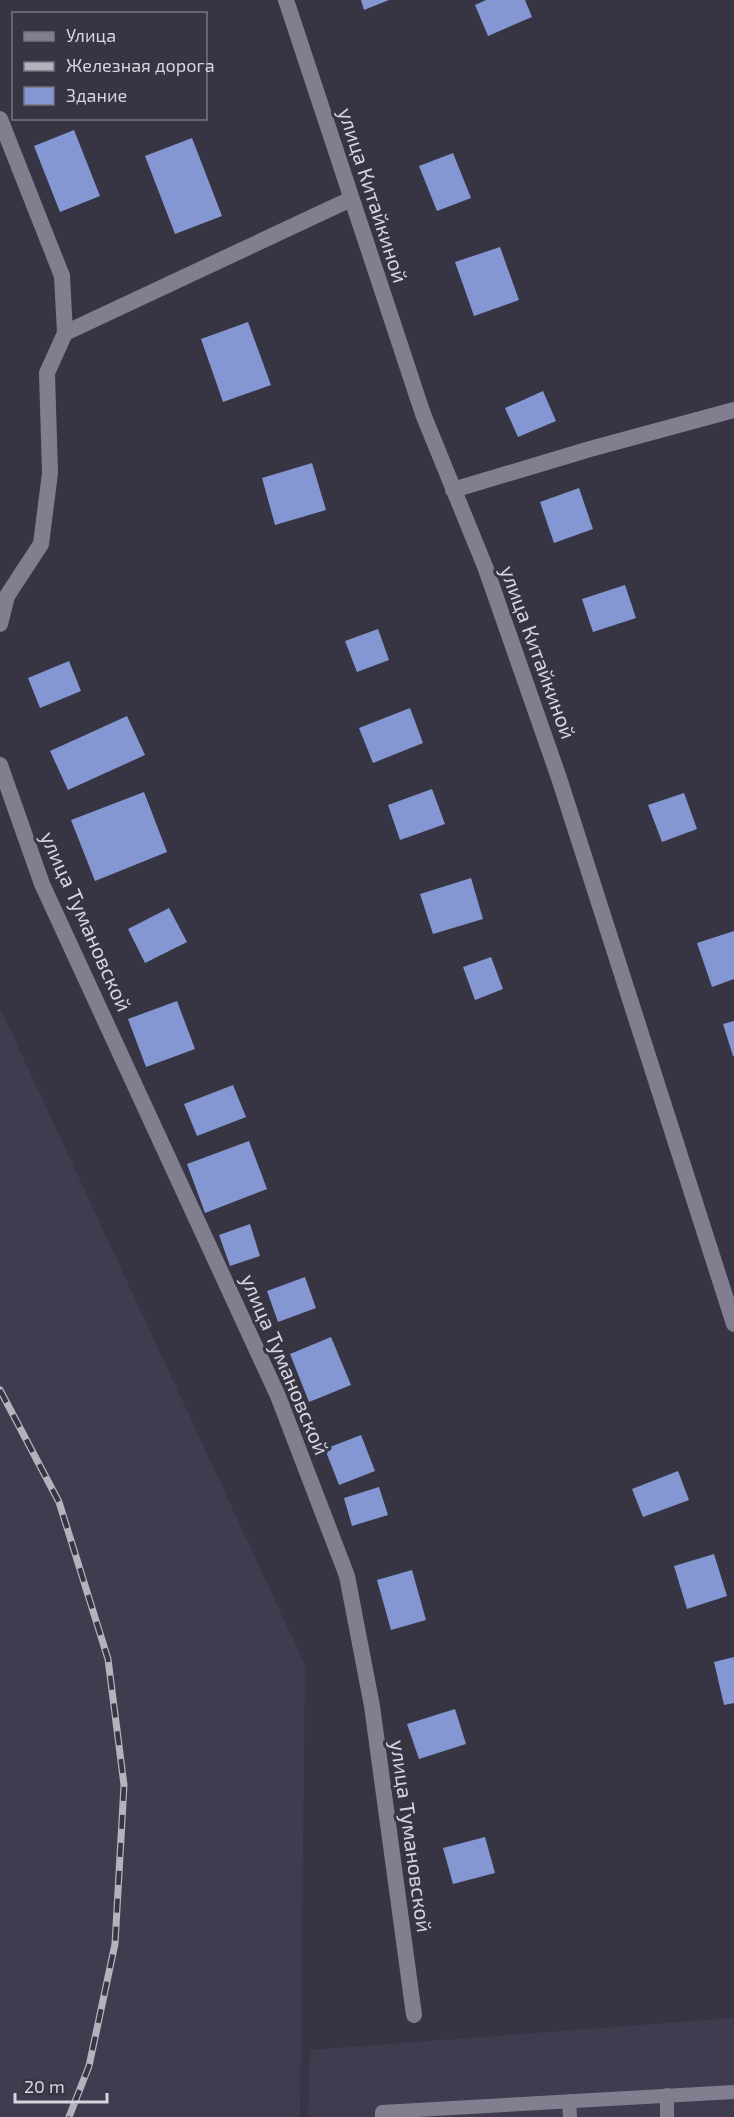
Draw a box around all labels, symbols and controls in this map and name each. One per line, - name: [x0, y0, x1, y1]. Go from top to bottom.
- legend: [12, 12, 207, 120]
- text: Улица: [66, 24, 116, 46]
- text: Железная дорога: [66, 54, 215, 76]
- text: Здание: [66, 84, 127, 106]
- street label: улица Китайкиной: [333, 104, 414, 286]
- street label: улица Китайкиной: [495, 562, 582, 742]
- street label: улица Тумановской: [35, 827, 138, 1015]
- street label: улица Тумановской: [236, 1270, 335, 1459]
- street label: улица Тумановской: [385, 1738, 438, 1934]
- scale bar: [15, 2066, 106, 2104]
- text: 20 m: [24, 2075, 65, 2097]

